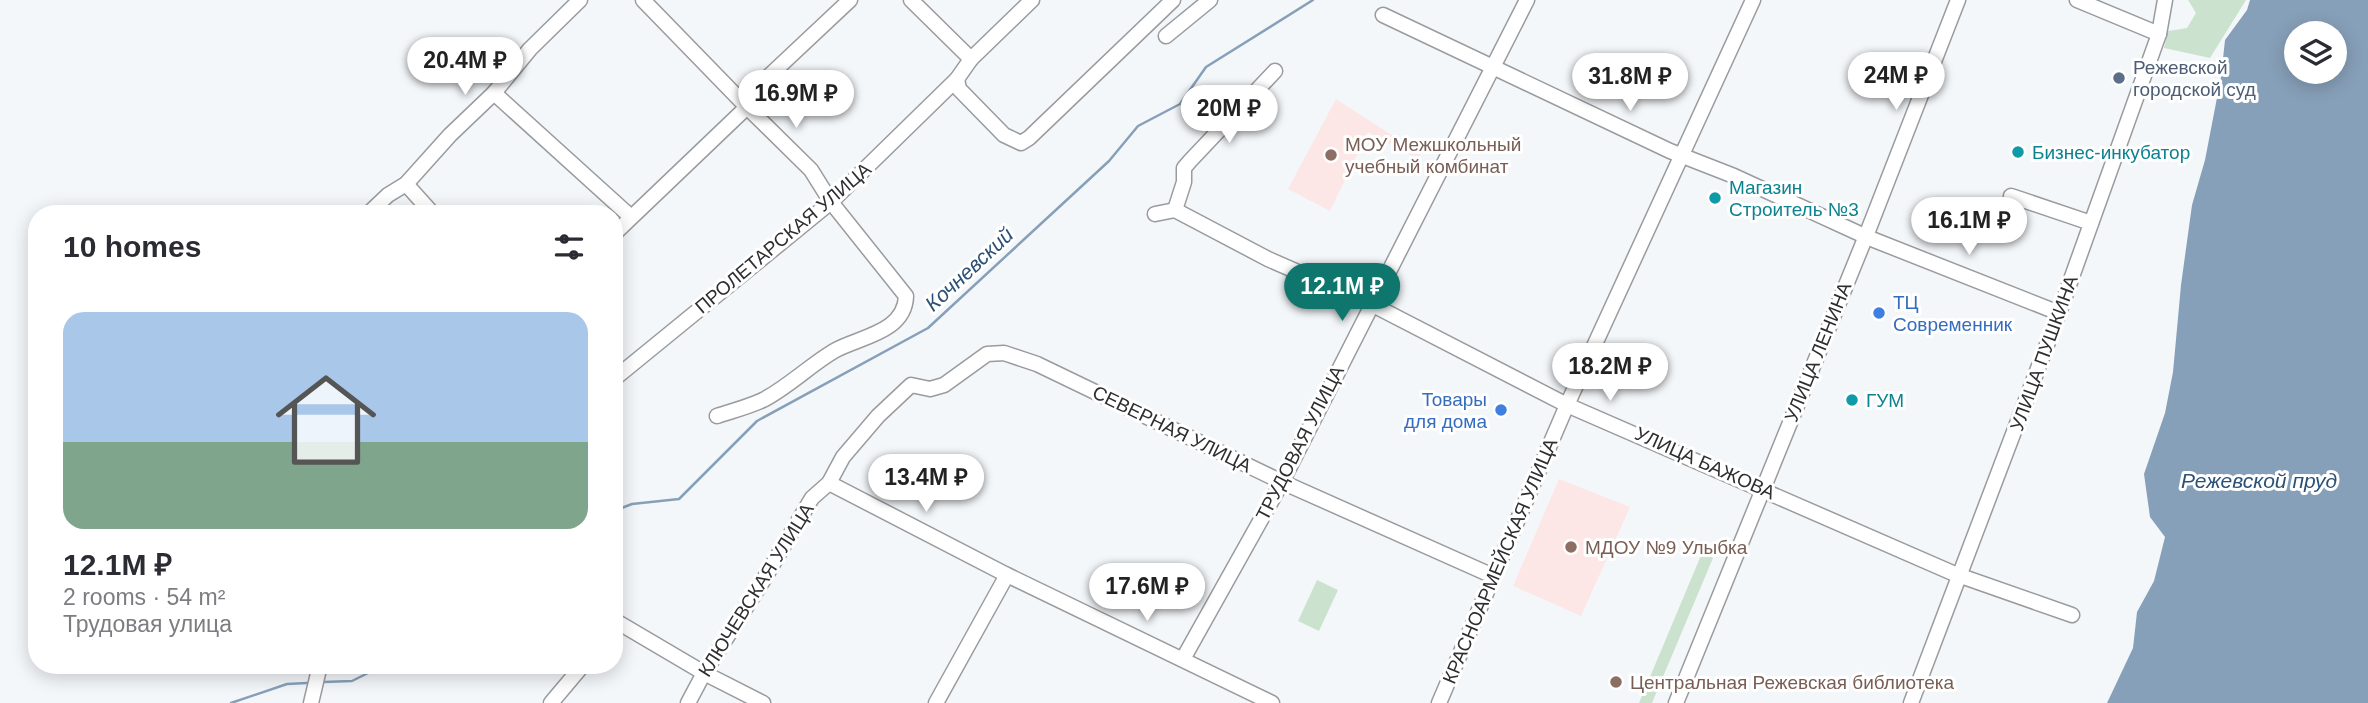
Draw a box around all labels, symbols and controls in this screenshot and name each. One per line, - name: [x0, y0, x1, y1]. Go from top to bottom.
- map controls: [2284, 21, 2347, 84]
- button: layers: [2284, 21, 2347, 84]
- pin: 20.4M ₽: [400, 38, 530, 97]
- text: 20.4M ₽: [423, 47, 507, 73]
- pin: 24M ₽: [1847, 52, 1945, 112]
- pin: 31.8M ₽: [1565, 54, 1695, 113]
- place label: Режевской городской суд: [2133, 57, 2256, 100]
- text: 24M ₽: [1864, 62, 1928, 88]
- text: 31.8M ₽: [1588, 63, 1672, 89]
- marker: Режевской городской суд: [2111, 70, 2127, 86]
- pin: 16.9M ₽: [731, 71, 861, 130]
- text: 16.9M ₽: [754, 80, 838, 106]
- pin: 20M ₽: [1180, 86, 1278, 145]
- text: 20M ₽: [1197, 95, 1261, 121]
- place label: МОУ Межшкольный учебный комбинат: [1345, 134, 1521, 177]
- place label: Бизнес-инкубатор: [2032, 142, 2190, 163]
- marker: Бизнес-инкубатор: [2010, 144, 2026, 160]
- marker: МОУ Межшкольный учебный комбинат: [1323, 147, 1339, 163]
- street label: ПРОЛЕТАРСКАЯ УЛИЦА: [691, 158, 875, 318]
- place label: Магазин Строитель №3: [1729, 177, 1859, 220]
- marker: Магазин Строитель №3: [1707, 190, 1723, 206]
- pin: 16.1M ₽: [1904, 198, 2034, 257]
- text: 16.1M ₽: [1927, 207, 2011, 233]
- water label: Кочневский: [920, 222, 1018, 315]
- icon: filters: [550, 228, 588, 266]
- text: 10 homes: [63, 230, 201, 263]
- pin: 12.1M ₽: [1277, 264, 1407, 323]
- street label: УЛИЦА ПУШКИНА: [2006, 272, 2082, 434]
- text: 12.1M ₽: [1300, 273, 1384, 299]
- street label: УЛИЦА ЛЕНИНА: [1780, 279, 1856, 425]
- place label: ТЦ Современник: [1893, 292, 2013, 335]
- marker: ТЦ Современник: [1871, 305, 1887, 321]
- pin: 18.2M ₽: [1545, 344, 1675, 403]
- text: 18.2M ₽: [1568, 353, 1652, 379]
- icon: home: [263, 357, 389, 483]
- street label: ТРУДОВАЯ УЛИЦА: [1252, 362, 1348, 524]
- street label: СЕВЕРНАЯ УЛИЦА: [1089, 381, 1255, 477]
- place label: Товары для дома: [1404, 389, 1487, 432]
- place label: ГУМ: [1866, 390, 1904, 411]
- marker: ГУМ: [1844, 392, 1860, 408]
- marker: Товары для дома: [1493, 402, 1509, 418]
- street label: УЛИЦА БАЖОВА: [1632, 423, 1778, 503]
- street label: КРАСНОАРМЕЙСКАЯ УЛИЦА: [1439, 435, 1561, 687]
- pin: 13.4M ₽: [861, 454, 991, 514]
- text: 13.4M ₽: [884, 464, 968, 490]
- water label: Режевской пруд: [2181, 469, 2337, 492]
- street label: КЛЮЧЕВСКАЯ УЛИЦА: [694, 499, 818, 680]
- place label: МДОУ №9 Улыбка: [1585, 537, 1748, 558]
- marker: МДОУ №9 Улыбка: [1563, 539, 1579, 555]
- text: 12.1M ₽: [63, 548, 172, 581]
- pin: 17.6M ₽: [1082, 564, 1212, 623]
- text: 17.6M ₽: [1105, 573, 1189, 599]
- text: 2 rooms · 54 m²: [63, 584, 225, 610]
- text: Трудовая улица: [63, 611, 232, 637]
- place label: Центральная Режевская библиотека: [1630, 672, 1954, 693]
- marker: Центральная Режевская библиотека: [1608, 674, 1624, 690]

